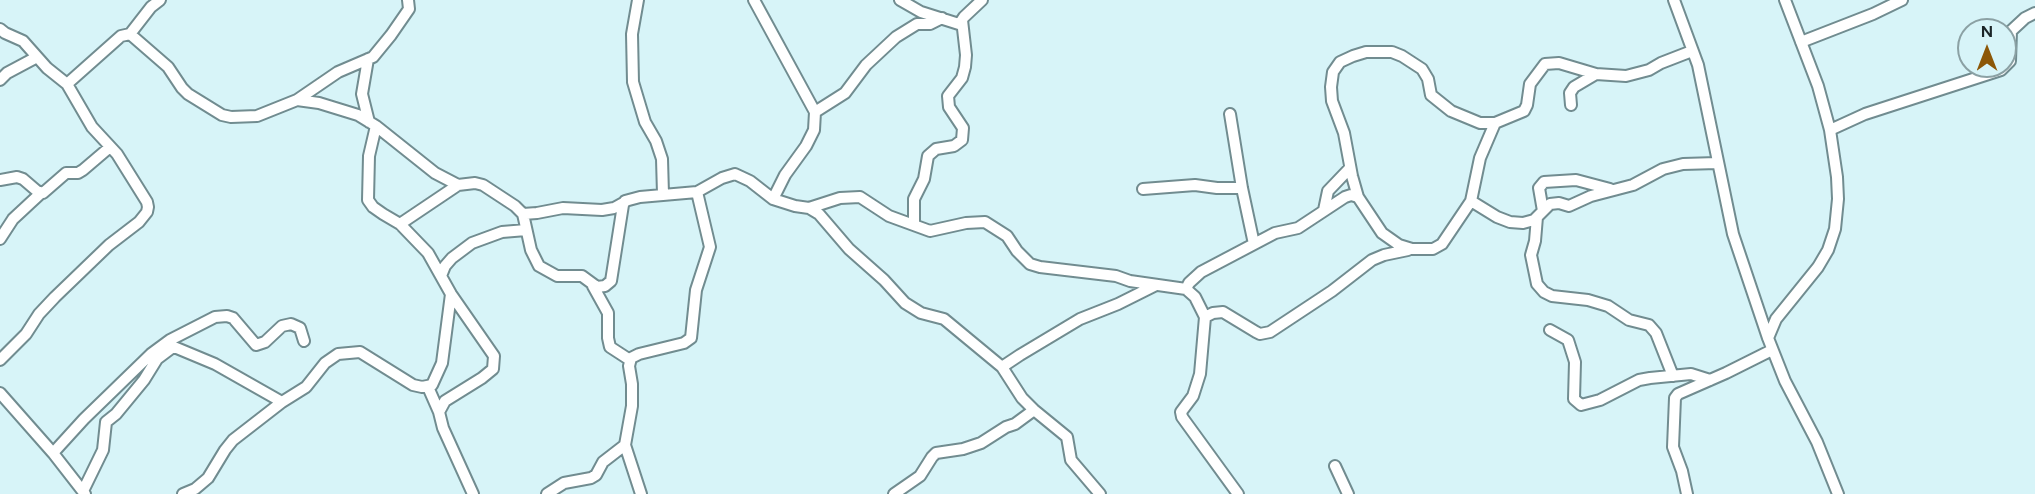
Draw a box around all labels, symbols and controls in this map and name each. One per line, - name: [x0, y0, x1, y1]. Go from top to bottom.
- north arrow: [1957, 18, 2017, 78]
- text: N: [1981, 22, 1993, 41]

